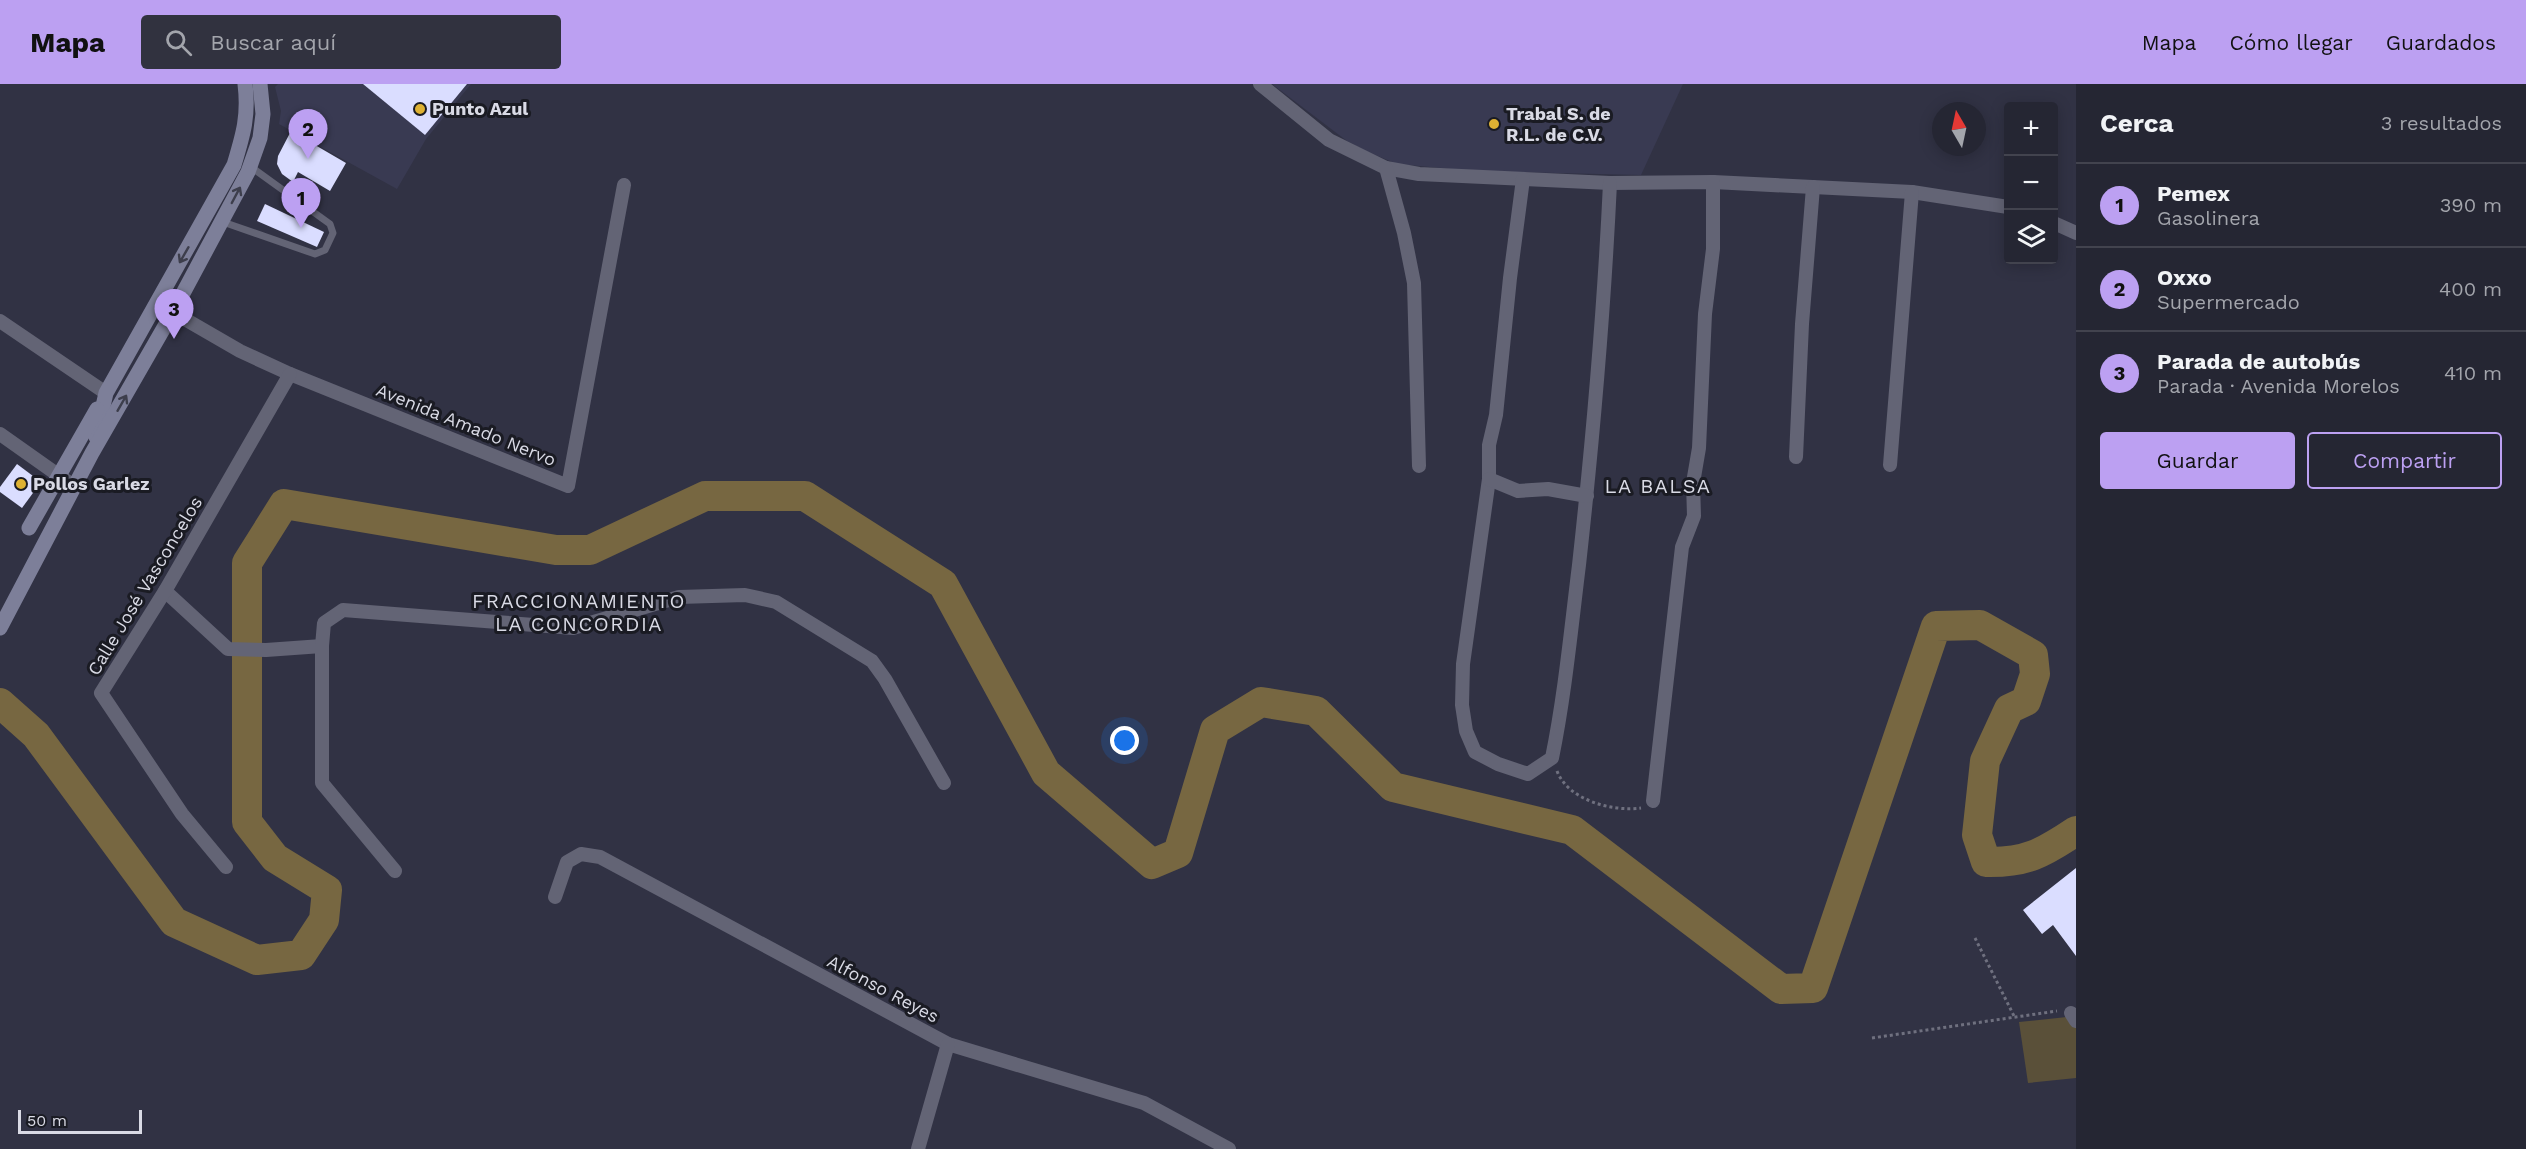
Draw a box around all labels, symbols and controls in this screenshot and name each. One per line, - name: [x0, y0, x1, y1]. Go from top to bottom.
- search box: [141, 15, 561, 69]
- text: Mapa: [30, 26, 105, 59]
- icon: search: [162, 26, 195, 59]
- text: Buscar aquí: [210, 30, 336, 55]
- text: Mapa: [2142, 30, 2196, 55]
- text: Cómo llegar: [2229, 30, 2353, 55]
- text: Guardados: [2386, 30, 2496, 55]
- place label: Punto Azul: [432, 98, 528, 119]
- marker: Punto Azul: [413, 102, 427, 116]
- north arrow: [1932, 102, 1986, 156]
- map controls: [2004, 102, 2058, 264]
- button: +: [2004, 102, 2058, 156]
- place label: Trabal S. de R.L. de C.V.: [1506, 103, 1611, 145]
- text: Cerca: [2100, 108, 2174, 138]
- pin: 2: [288, 110, 328, 159]
- text: 3 resultados: [2381, 111, 2502, 135]
- marker: Trabal S. de R.L. de C.V.: [1487, 117, 1501, 131]
- button: −: [2004, 156, 2058, 210]
- pin: 1: [282, 178, 320, 228]
- text: Pemex: [2157, 181, 2230, 206]
- one-way arrow: [230, 187, 242, 204]
- text: 1: [2115, 193, 2124, 217]
- text: 390 m: [2440, 193, 2502, 217]
- text: Gasolinera: [2157, 206, 2260, 230]
- button: layers: [2004, 210, 2058, 264]
- one-way arrow: [178, 246, 190, 263]
- text: Oxxo: [2157, 265, 2212, 290]
- text: 2: [2114, 277, 2125, 301]
- text: 400 m: [2439, 277, 2502, 301]
- pin: 3: [154, 290, 194, 339]
- text: Supermercado: [2157, 290, 2300, 314]
- text: Parada de autobús: [2157, 349, 2360, 374]
- text: 3: [2114, 361, 2125, 385]
- text: 410 m: [2444, 361, 2502, 385]
- text: Parada · Avenida Morelos: [2157, 374, 2400, 398]
- street label: Avenida Amado Nervo: [373, 379, 559, 470]
- one-way arrow: [117, 395, 129, 412]
- button: Guardar: [2100, 432, 2295, 489]
- button: Compartir: [2307, 432, 2502, 489]
- place label: Pollos Garlez: [33, 473, 150, 494]
- district label: LA BALSA: [1604, 474, 1712, 498]
- marker: Pollos Garlez: [14, 477, 28, 491]
- street label: Calle José Vasconcelos: [83, 493, 206, 679]
- district label: FRACCIONAMIENTO LA CONCORDIA: [472, 589, 686, 636]
- your location: [1110, 726, 1139, 755]
- street label: Alfonso Reyes: [824, 950, 943, 1027]
- scale bar: [18, 1107, 142, 1134]
- text: 50 m: [27, 1111, 67, 1130]

